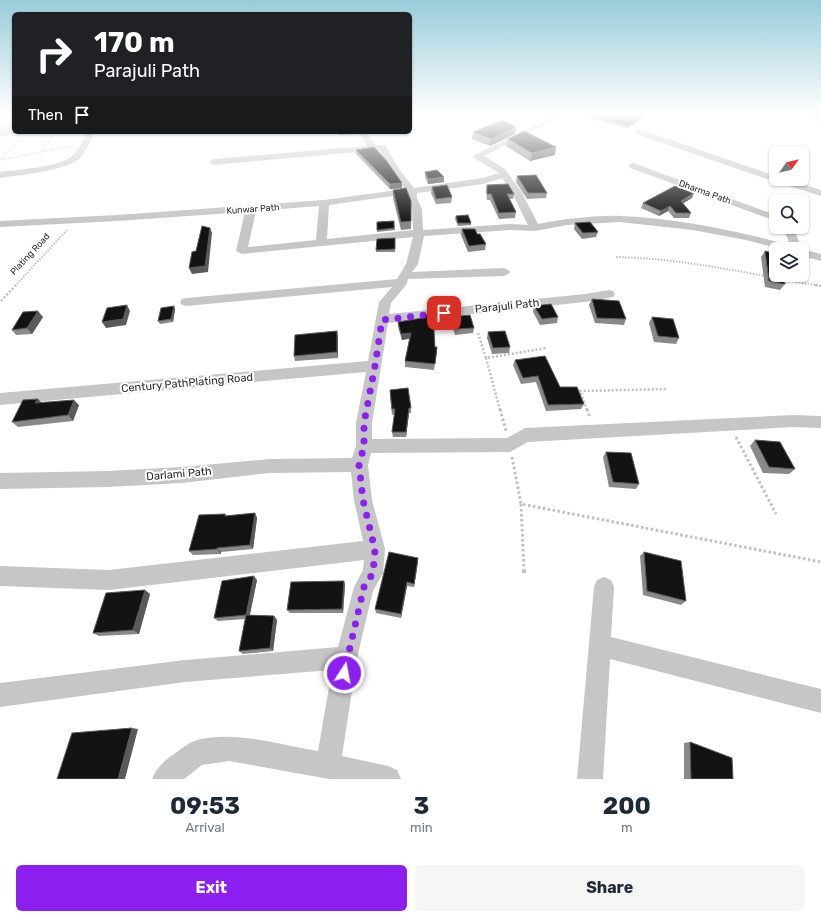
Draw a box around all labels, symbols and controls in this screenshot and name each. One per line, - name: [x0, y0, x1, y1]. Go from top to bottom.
- text: 170 m: [94, 26, 175, 59]
- icon: right: [28, 28, 80, 80]
- text: Parajuli Path: [94, 60, 200, 82]
- icon: arrive: [71, 104, 93, 126]
- text: Then: [28, 106, 63, 124]
- north arrow: [769, 146, 809, 186]
- map controls: [769, 146, 809, 282]
- street label: Dharma Path: [678, 178, 732, 206]
- button: search: [769, 194, 809, 234]
- street label: Kunwar Path: [226, 202, 280, 216]
- street label: Plating Road: [8, 231, 52, 277]
- button: layers: [769, 242, 809, 282]
- pin: [427, 296, 461, 330]
- street label: Parajuli Path: [474, 296, 540, 316]
- icon: arrive: [433, 302, 455, 324]
- street label: Century PathPlating Road: [121, 371, 253, 395]
- street label: Darlami Path: [146, 465, 212, 483]
- position arrow: [323, 652, 365, 694]
- text: 09:53: [170, 792, 240, 820]
- text: 3: [413, 792, 429, 820]
- text: 200: [603, 792, 651, 820]
- text: Arrival: [186, 820, 225, 835]
- text: min: [410, 820, 433, 835]
- text: m: [621, 820, 633, 835]
- button: Exit: [16, 865, 407, 911]
- button: Share: [415, 865, 805, 911]

